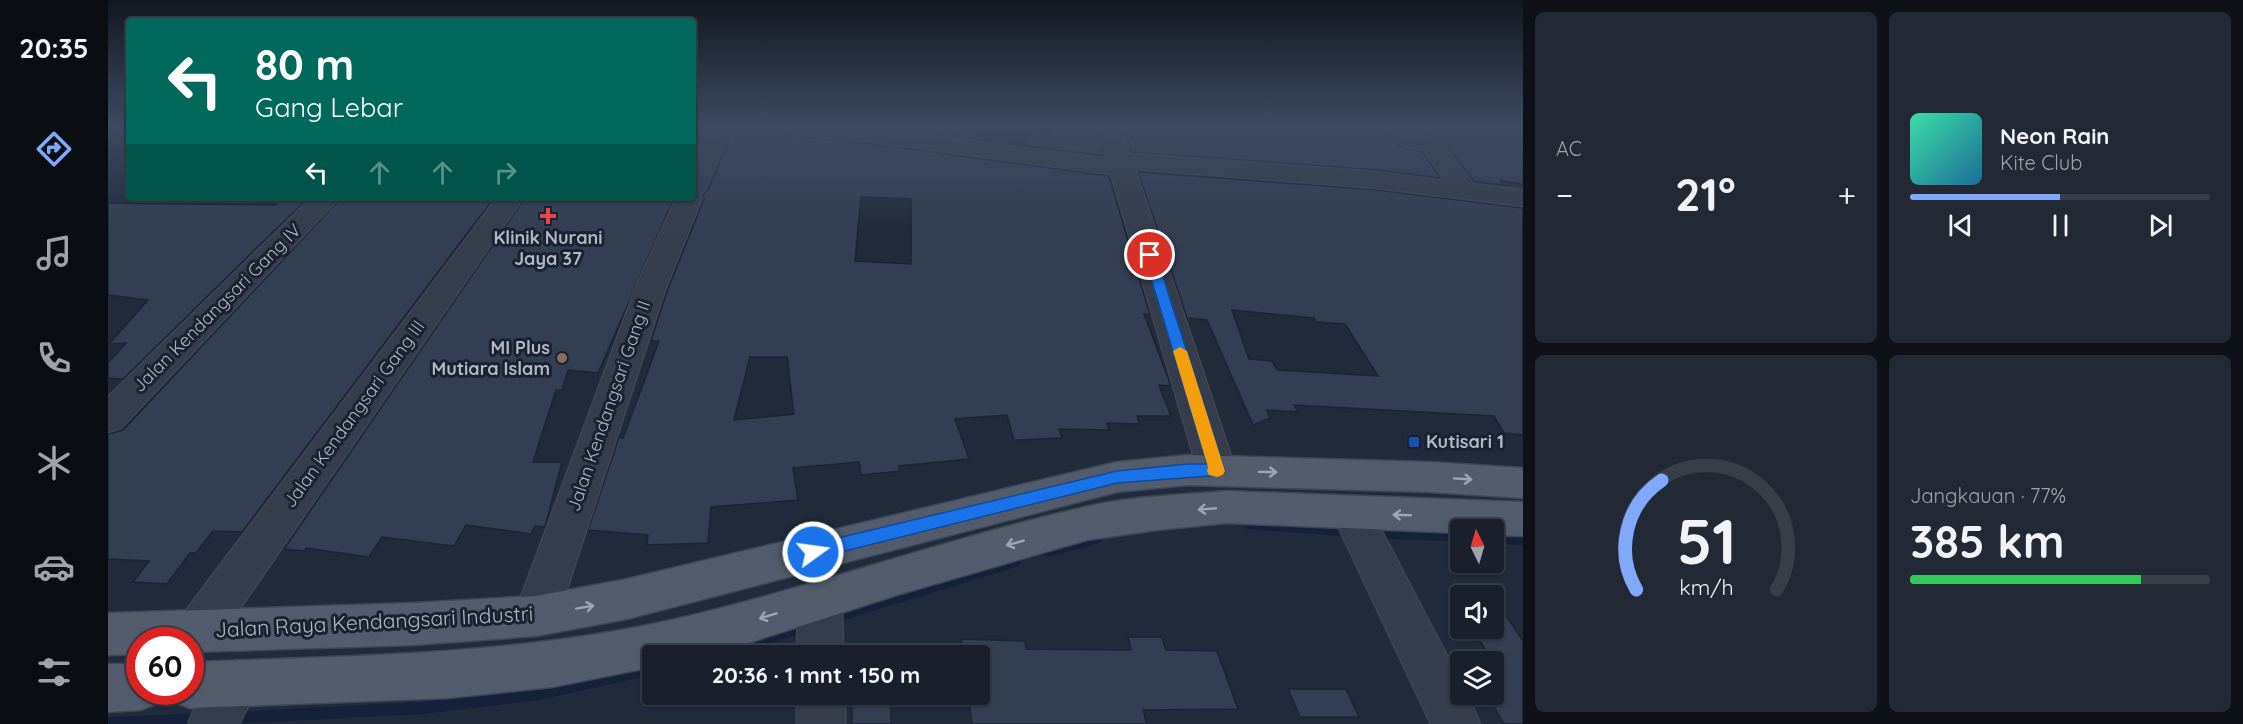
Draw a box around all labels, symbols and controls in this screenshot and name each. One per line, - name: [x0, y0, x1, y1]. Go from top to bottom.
- text: 20:35: [19, 31, 89, 65]
- text: 80 m: [255, 38, 354, 91]
- icon: left: [156, 42, 234, 120]
- text: Gang Lebar: [255, 90, 403, 124]
- text: Neon Rain: [2000, 122, 2109, 150]
- icon: directions: [33, 128, 75, 170]
- text: AC: [1556, 136, 1582, 161]
- text: Kite Club: [2000, 150, 2082, 175]
- icon: left: [300, 156, 333, 189]
- icon: ahead: [363, 156, 396, 189]
- icon: ahead: [426, 156, 459, 189]
- icon: right: [489, 156, 522, 189]
- text: 21°: [1675, 166, 1736, 222]
- text: −: [1556, 174, 1573, 215]
- text: +: [1837, 174, 1856, 215]
- marker: Klinik Nurani Jaya 37: [539, 207, 557, 225]
- icon: previous: [1944, 209, 1977, 242]
- icon: pause: [2044, 209, 2077, 242]
- icon: next: [2144, 209, 2177, 242]
- street label: Jalan Kendangsari Gang IV: [128, 219, 306, 397]
- place label: Klinik Nurani Jaya 37: [494, 226, 602, 270]
- pin: [1124, 229, 1175, 280]
- icon: music: [33, 232, 75, 274]
- icon: arrive: [1133, 238, 1166, 271]
- street label: Jalan Kendangsari Gang II: [562, 297, 655, 514]
- street label: Jalan Kendangsari Gang III: [278, 315, 429, 512]
- place label: MI Plus Mutiara Islam: [431, 336, 550, 380]
- icon: phone: [33, 337, 75, 379]
- marker: MI Plus Mutiara Islam: [555, 351, 569, 365]
- place label: Kutisari 1: [1426, 430, 1504, 453]
- marker: Kutisari 1: [1407, 435, 1421, 449]
- icon: climate: [33, 442, 75, 484]
- one-way arrow: [1258, 466, 1278, 478]
- one-way arrow: [1453, 473, 1473, 484]
- text: Jangkauan · 77%: [1910, 483, 2066, 508]
- text: 51: [1676, 502, 1736, 580]
- one-way arrow: [1197, 504, 1217, 515]
- one-way arrow: [1392, 509, 1412, 520]
- text: 385 km: [1910, 513, 2064, 569]
- north arrow: [1450, 519, 1504, 573]
- map controls: [1450, 519, 1504, 705]
- position arrow: [781, 520, 845, 584]
- one-way arrow: [1006, 537, 1025, 549]
- icon: car: [33, 546, 75, 588]
- text: km/h: [1679, 575, 1733, 601]
- button: sound: [1450, 585, 1504, 639]
- street label: Jalan Raya Kendangsari Industri: [214, 600, 534, 642]
- one-way arrow: [575, 601, 595, 612]
- one-way arrow: [759, 611, 778, 622]
- speed limit sign: 60: [126, 627, 204, 705]
- icon: filters: [33, 651, 75, 693]
- button: layers: [1450, 651, 1504, 705]
- text: 20:36 · 1 mnt · 150 m: [712, 661, 920, 689]

